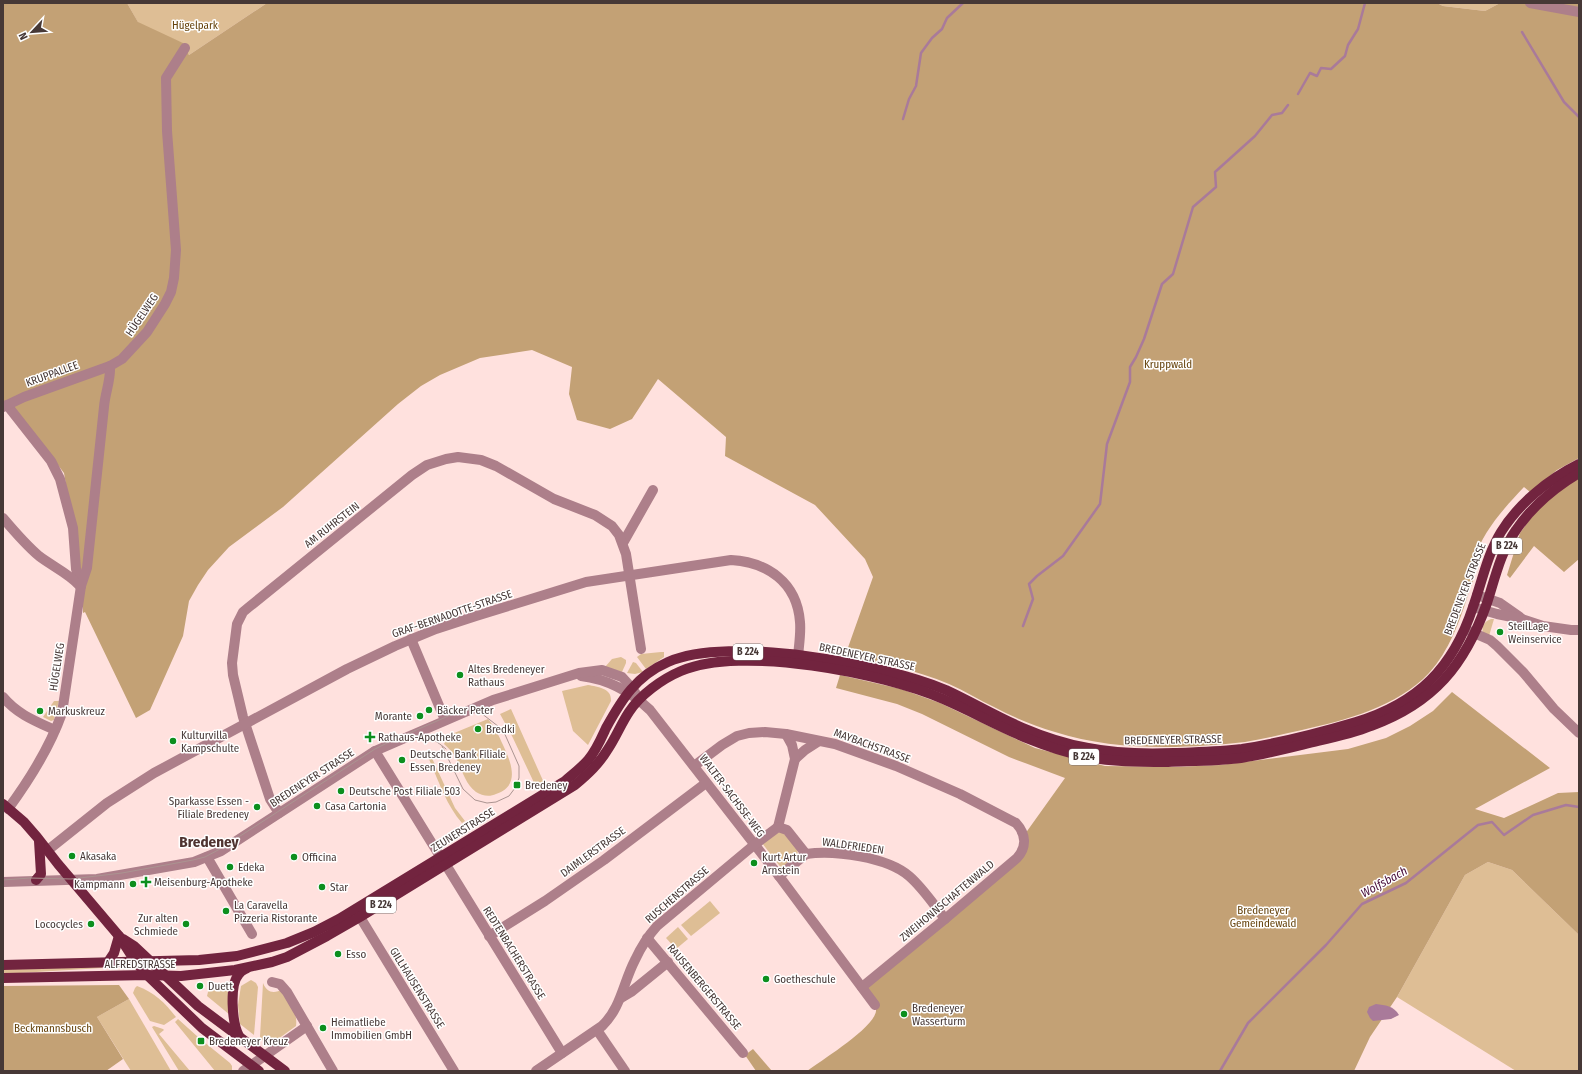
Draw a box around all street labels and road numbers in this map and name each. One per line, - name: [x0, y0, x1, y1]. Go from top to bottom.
- street label: HÜGELWEG: [123, 291, 161, 339]
- street label: KRUPPALLEE: [24, 359, 80, 389]
- street label: AM RUHRSTEIN: [302, 500, 362, 550]
- road number: B 224: [1492, 538, 1522, 554]
- street label: BREDENEYER STRASSE: [1441, 541, 1489, 637]
- street label: GRAF-BERNADOTTE-STRASSE: [390, 587, 514, 641]
- street label: BREDENEYER STRASSE: [818, 640, 916, 674]
- street label: HÜGELWEG: [47, 642, 67, 692]
- road number: B 224: [733, 644, 763, 660]
- street label: MAYBACHSTRASSE: [832, 726, 912, 766]
- street label: BREDENEYER STRASSE: [1124, 733, 1222, 747]
- street label: BREDENEYER STRASSE: [267, 746, 357, 810]
- road number: B 224: [1069, 749, 1099, 765]
- street label: WALTER-SACHSSE-WEG: [697, 752, 767, 840]
- street label: ZEUNERSTRASSE: [429, 805, 497, 855]
- street label: DAIMLERSTRASSE: [558, 824, 628, 880]
- street label: WALDFRIEDEN: [821, 835, 885, 857]
- street label: ZWEIHONNSCHAFTENWALD: [897, 858, 997, 944]
- street label: RUSCHENSTRASSE: [643, 864, 711, 926]
- road number: B 224: [366, 897, 396, 913]
- street label: REDTENBACHERSTRASSE: [480, 904, 548, 1002]
- street label: RAUSENBERGERSTRASSE: [664, 942, 744, 1032]
- street label: GILLHAUSENSTRASSE: [387, 945, 447, 1031]
- street label: ALFREDSTRASSE: [104, 958, 176, 971]

